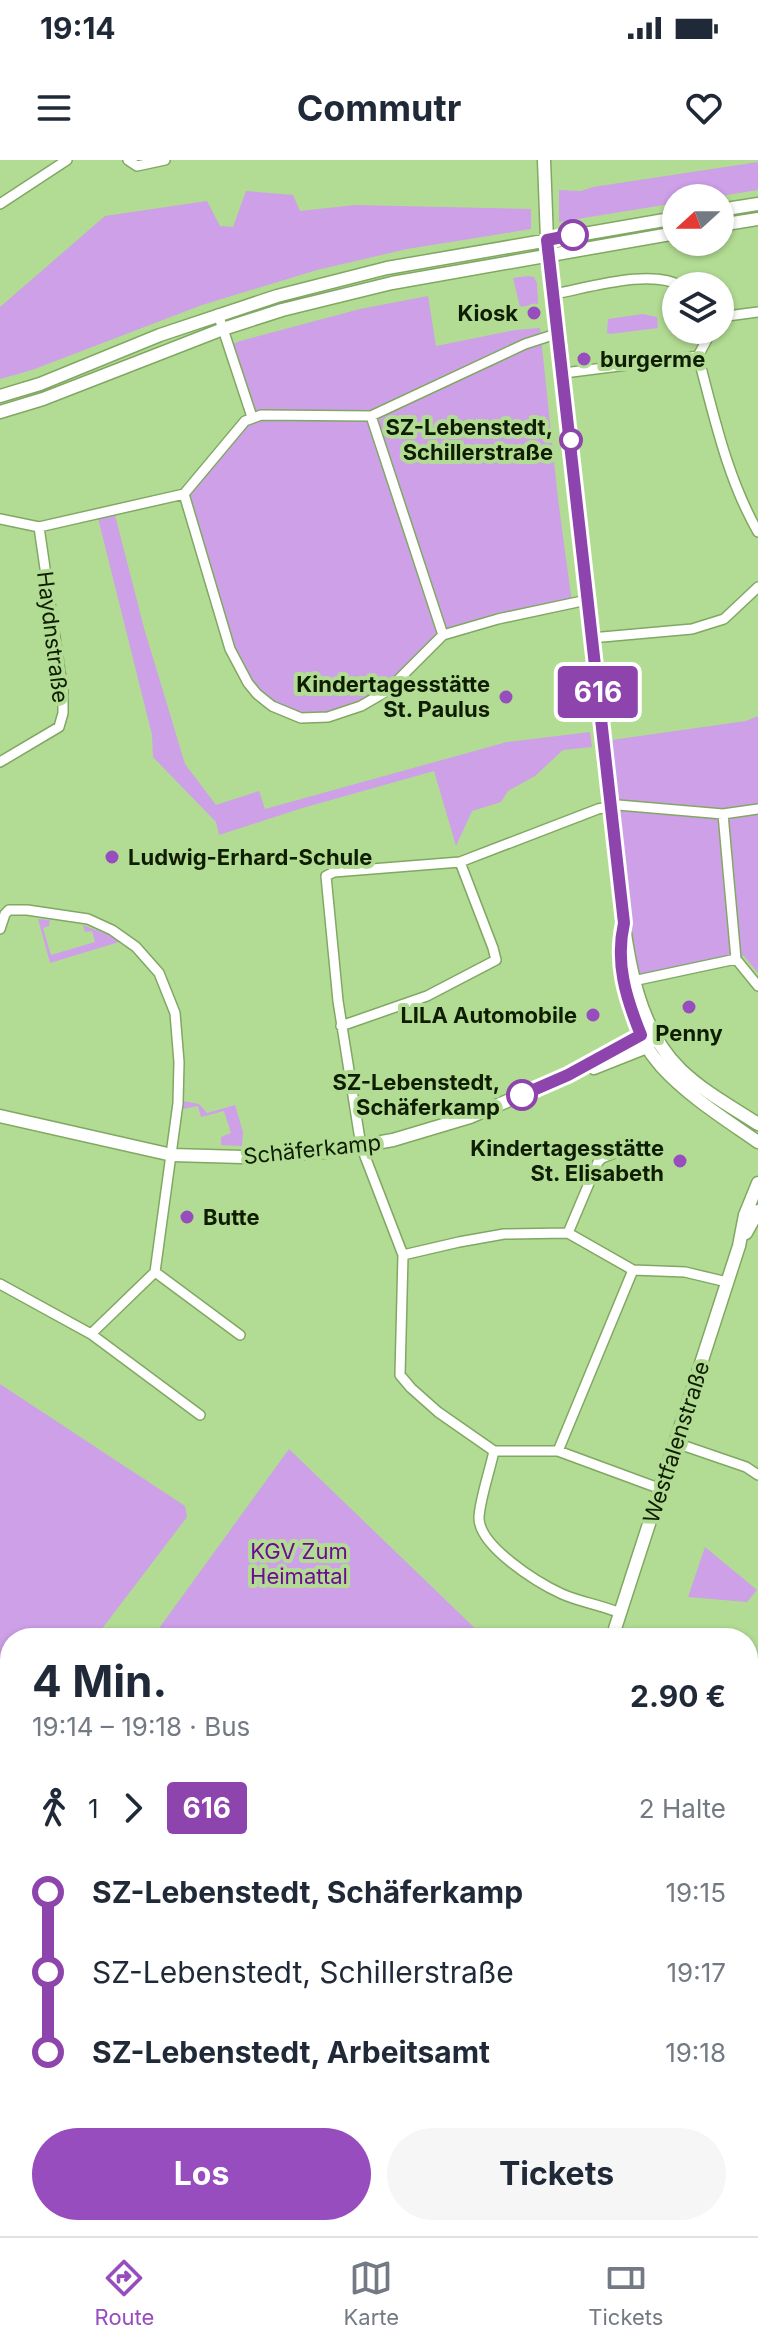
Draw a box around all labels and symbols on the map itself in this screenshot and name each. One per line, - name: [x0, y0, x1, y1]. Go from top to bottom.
- north arrow: [662, 184, 734, 256]
- unlabelled marker: [558, 220, 588, 250]
- place label: Kiosk: [457, 300, 518, 326]
- marker: Kiosk: [525, 304, 543, 322]
- place label: burgerme: [600, 346, 705, 372]
- marker: burgerme: [575, 350, 593, 368]
- place label: SZ-Lebenstedt, Schillerstraße: [385, 414, 553, 465]
- marker: SZ-Lebenstedt, Schillerstraße: [560, 429, 582, 451]
- street label: Haydnstraße: [32, 570, 74, 704]
- line badge: 616: [552, 666, 644, 718]
- place label: Kindertagesstätte St. Paulus: [296, 671, 490, 722]
- marker: Kindertagesstätte St. Paulus: [497, 688, 515, 706]
- place label: Ludwig-Erhard-Schule: [128, 844, 372, 870]
- marker: Ludwig-Erhard-Schule: [103, 848, 121, 866]
- marker: Penny: [680, 998, 698, 1016]
- place label: LILA Automobile: [400, 1002, 577, 1028]
- marker: LILA Automobile: [584, 1006, 602, 1024]
- place label: Penny: [655, 1020, 723, 1046]
- place label: SZ-Lebenstedt, Schäferkamp: [332, 1069, 500, 1120]
- marker: SZ-Lebenstedt, Schäferkamp: [507, 1080, 537, 1110]
- street label: Schäferkamp: [242, 1129, 382, 1169]
- place label: Kindertagesstätte St. Elisabeth: [470, 1135, 664, 1186]
- marker: Kindertagesstätte St. Elisabeth: [671, 1152, 689, 1170]
- place label: Butte: [203, 1204, 259, 1230]
- marker: Butte: [178, 1208, 196, 1226]
- street label: Westfalenstraße: [638, 1358, 714, 1526]
- park label: KGV Zum Heimattal: [250, 1538, 348, 1589]

